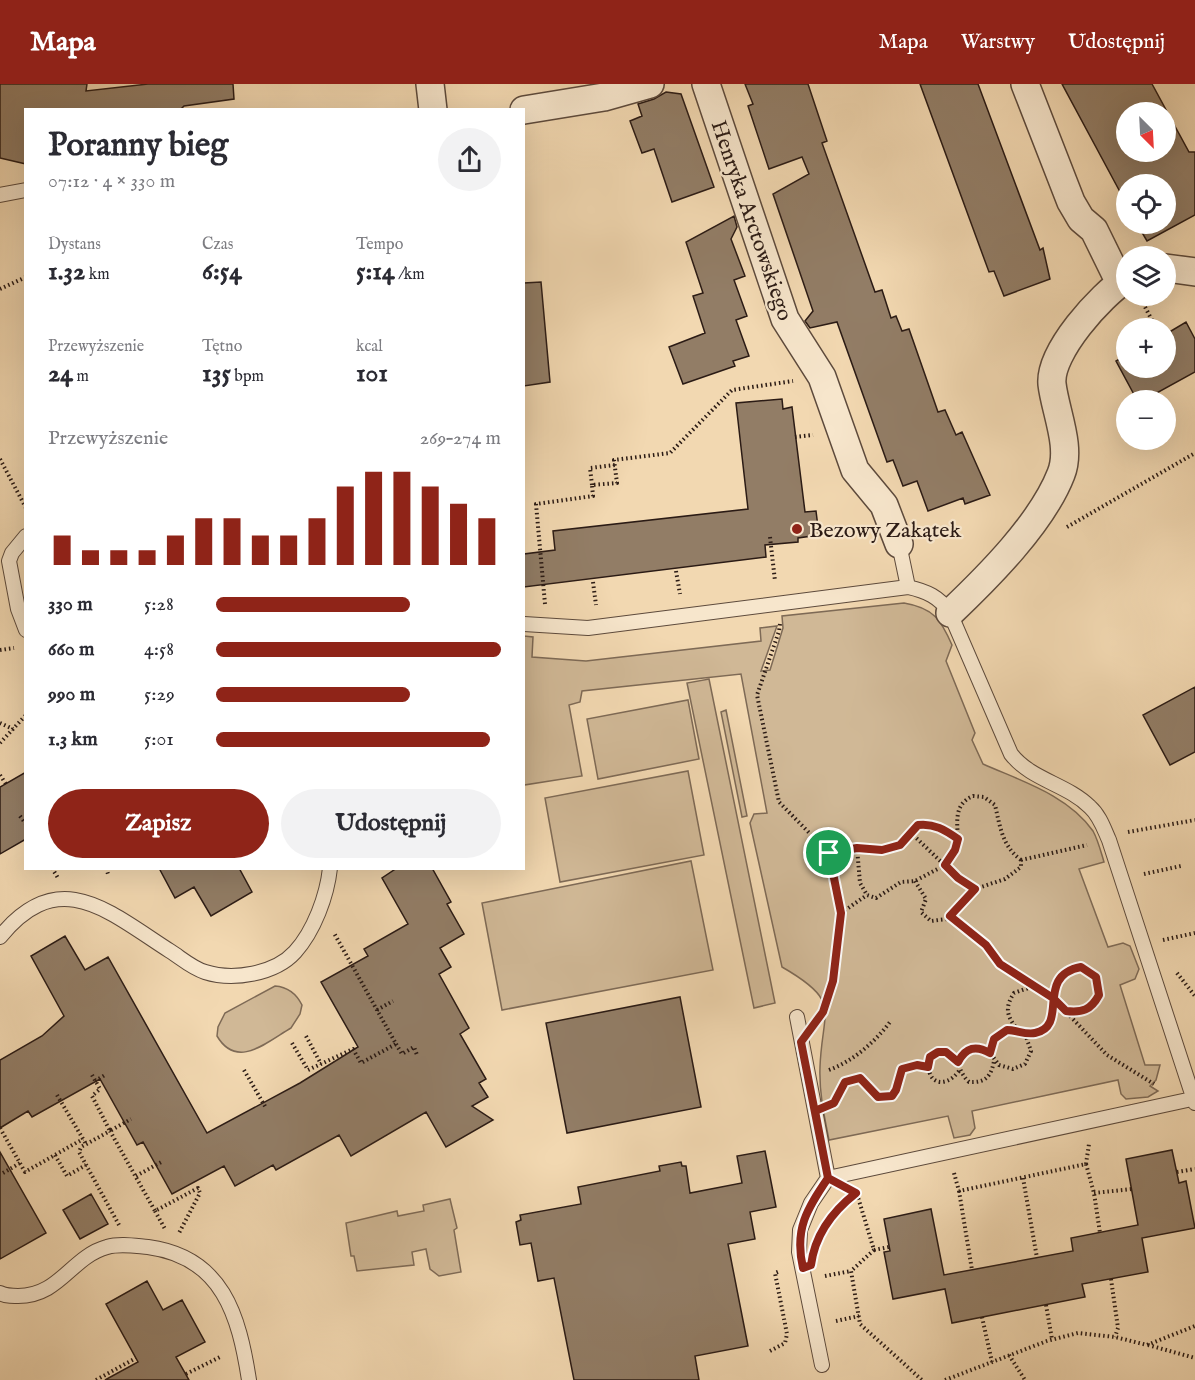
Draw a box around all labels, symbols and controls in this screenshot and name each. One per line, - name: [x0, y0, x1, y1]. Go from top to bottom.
- text: Mapa: [30, 25, 96, 60]
- text: Mapa: [878, 29, 928, 56]
- text: Warstwy: [961, 29, 1035, 56]
- text: Udostępnij: [1068, 29, 1165, 56]
- north arrow: [1116, 102, 1176, 162]
- map controls: [1116, 102, 1176, 450]
- street label: Henryka Arctowskiego: [704, 117, 799, 325]
- text: Poranny bieg: [48, 125, 228, 167]
- button: share: [438, 128, 501, 191]
- text: 07:12 · 4 × 330 m: [48, 169, 175, 194]
- button: locate: [1116, 174, 1176, 234]
- text: Dystans: [48, 235, 101, 255]
- text: Czas: [202, 235, 233, 255]
- text: Tempo: [356, 235, 403, 255]
- button: layers: [1116, 246, 1176, 306]
- text: 1.32: [48, 255, 85, 288]
- text: 6:54: [202, 255, 242, 288]
- text: 5:14: [356, 255, 395, 288]
- text: km: [85, 265, 110, 285]
- text: /km: [395, 265, 425, 285]
- button: +: [1116, 318, 1176, 378]
- text: Przewyższenie: [48, 337, 144, 357]
- text: Tętno: [202, 337, 242, 357]
- text: kcal: [356, 337, 383, 357]
- text: 24: [48, 357, 73, 390]
- text: 135: [202, 357, 231, 390]
- text: 101: [356, 357, 388, 390]
- text: m: [73, 367, 89, 387]
- text: bpm: [231, 367, 264, 387]
- button: −: [1116, 390, 1176, 450]
- text: Przewyższenie: [48, 426, 168, 451]
- text: 269–274 m: [420, 426, 501, 451]
- place label: Bezowy Zakątek: [809, 517, 961, 545]
- marker: Bezowy Zakątek: [790, 522, 804, 536]
- text: 330 m: [48, 592, 93, 617]
- text: 5:28: [144, 592, 174, 617]
- text: 660 m: [48, 637, 95, 662]
- text: 4:58: [144, 637, 174, 662]
- text: 990 m: [48, 682, 95, 707]
- text: 5:29: [144, 682, 175, 707]
- text: 1.3 km: [48, 727, 98, 752]
- text: 5:01: [144, 727, 174, 752]
- button: Zapisz: [48, 789, 269, 858]
- button: Udostępnij: [281, 789, 501, 858]
- pin: [803, 827, 854, 878]
- icon: arrive: [812, 836, 845, 869]

